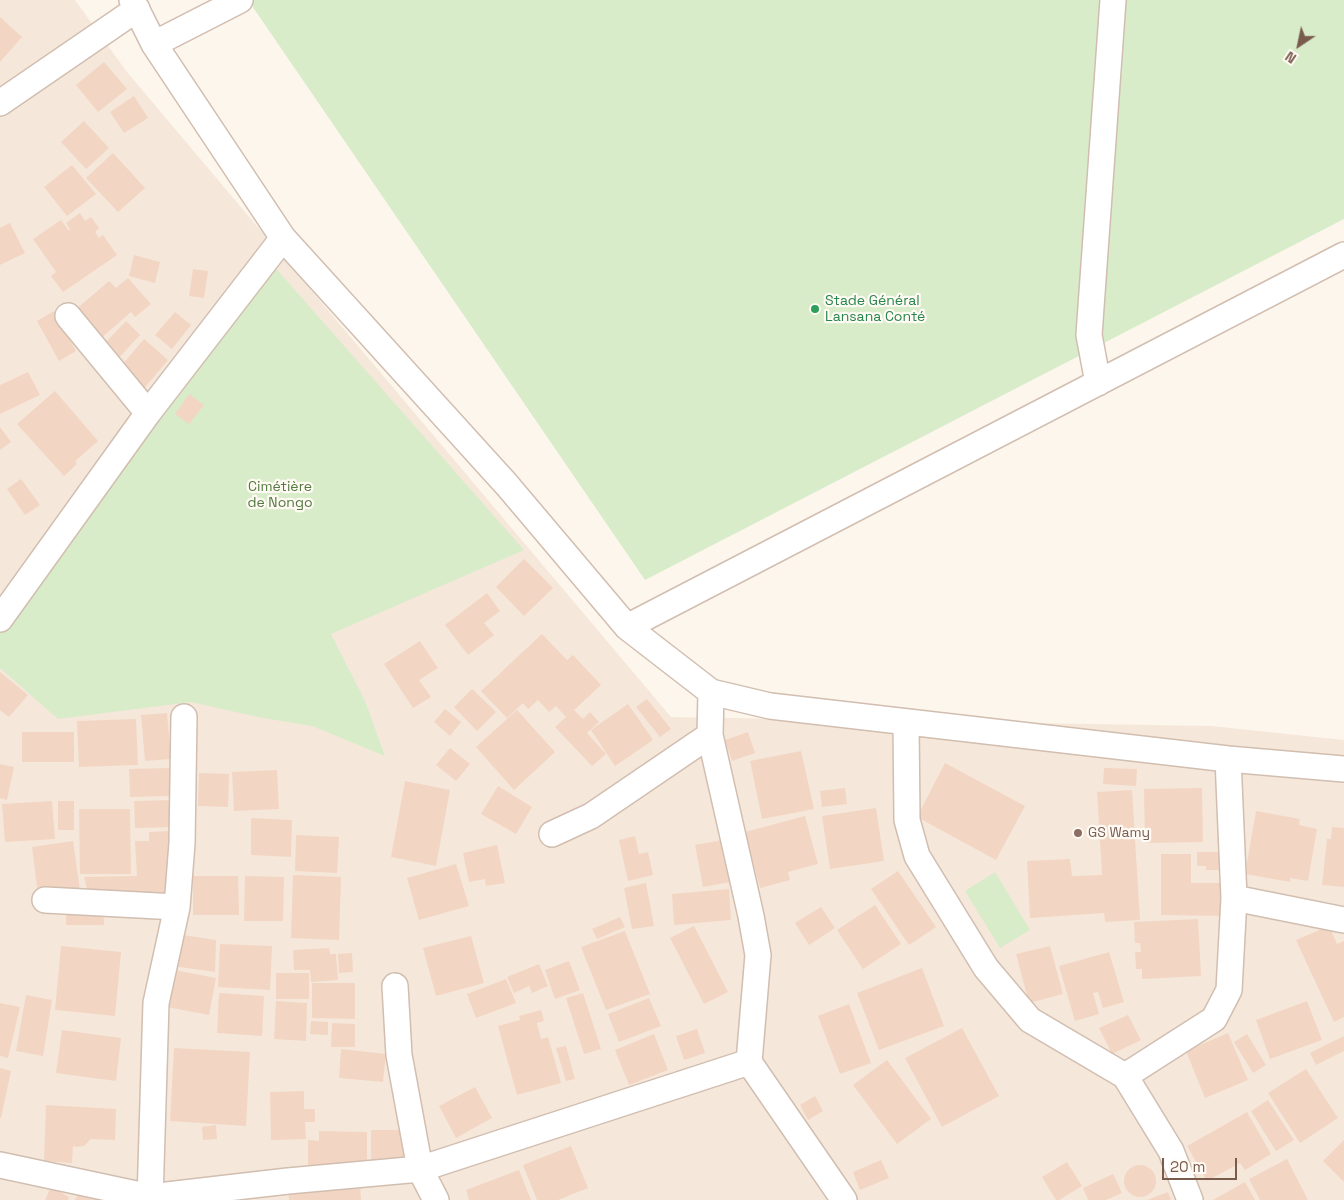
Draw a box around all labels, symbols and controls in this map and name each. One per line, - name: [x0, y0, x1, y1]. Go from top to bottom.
- north arrow: [1274, 20, 1324, 70]
- text: N: [1282, 47, 1300, 68]
- place label: Stade Général Lansana Conté: [825, 293, 925, 326]
- marker: Stade Général Lansana Conté: [809, 303, 821, 315]
- park label: Cimétière de Nongo: [247, 479, 313, 512]
- place label: GS Wamy: [1088, 825, 1150, 841]
- marker: GS Wamy: [1072, 827, 1084, 839]
- scale bar: [1164, 1148, 1239, 1180]
- text: 20 m: [1170, 1157, 1205, 1176]

